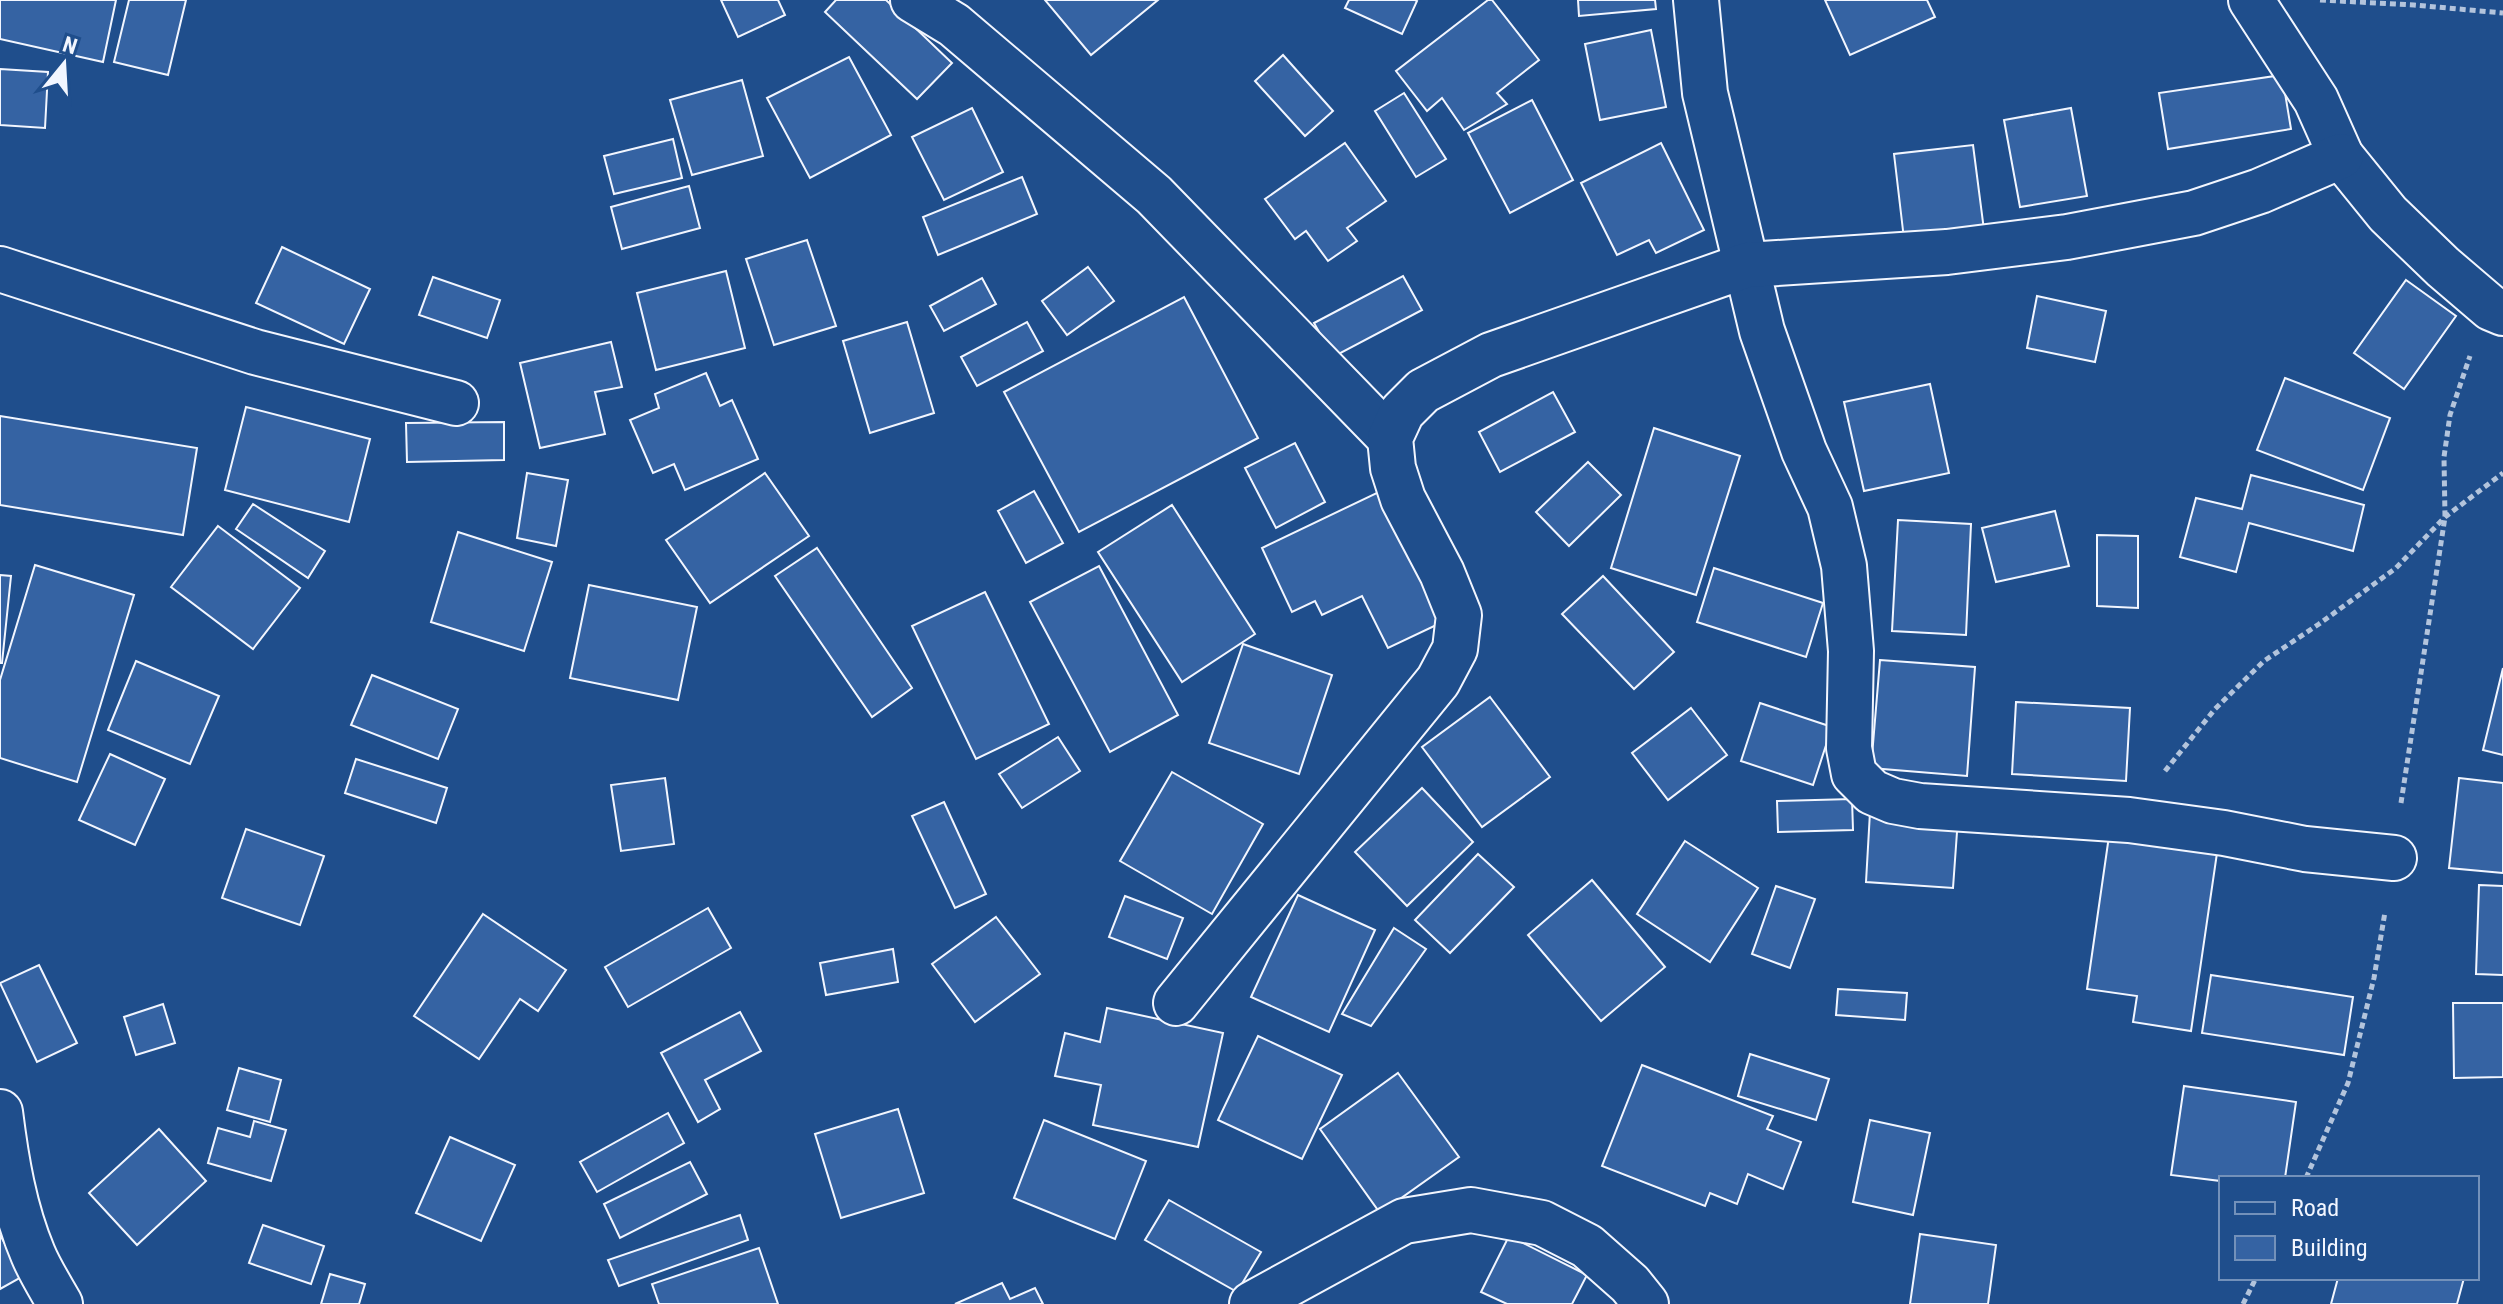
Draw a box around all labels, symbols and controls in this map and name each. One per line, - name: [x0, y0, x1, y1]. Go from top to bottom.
- north arrow: [24, 24, 104, 104]
- text: N: [60, 31, 80, 59]
- legend: [2219, 1176, 2479, 1280]
- text: Road: [2291, 1194, 2339, 1222]
- text: Building: [2291, 1234, 2368, 1262]

